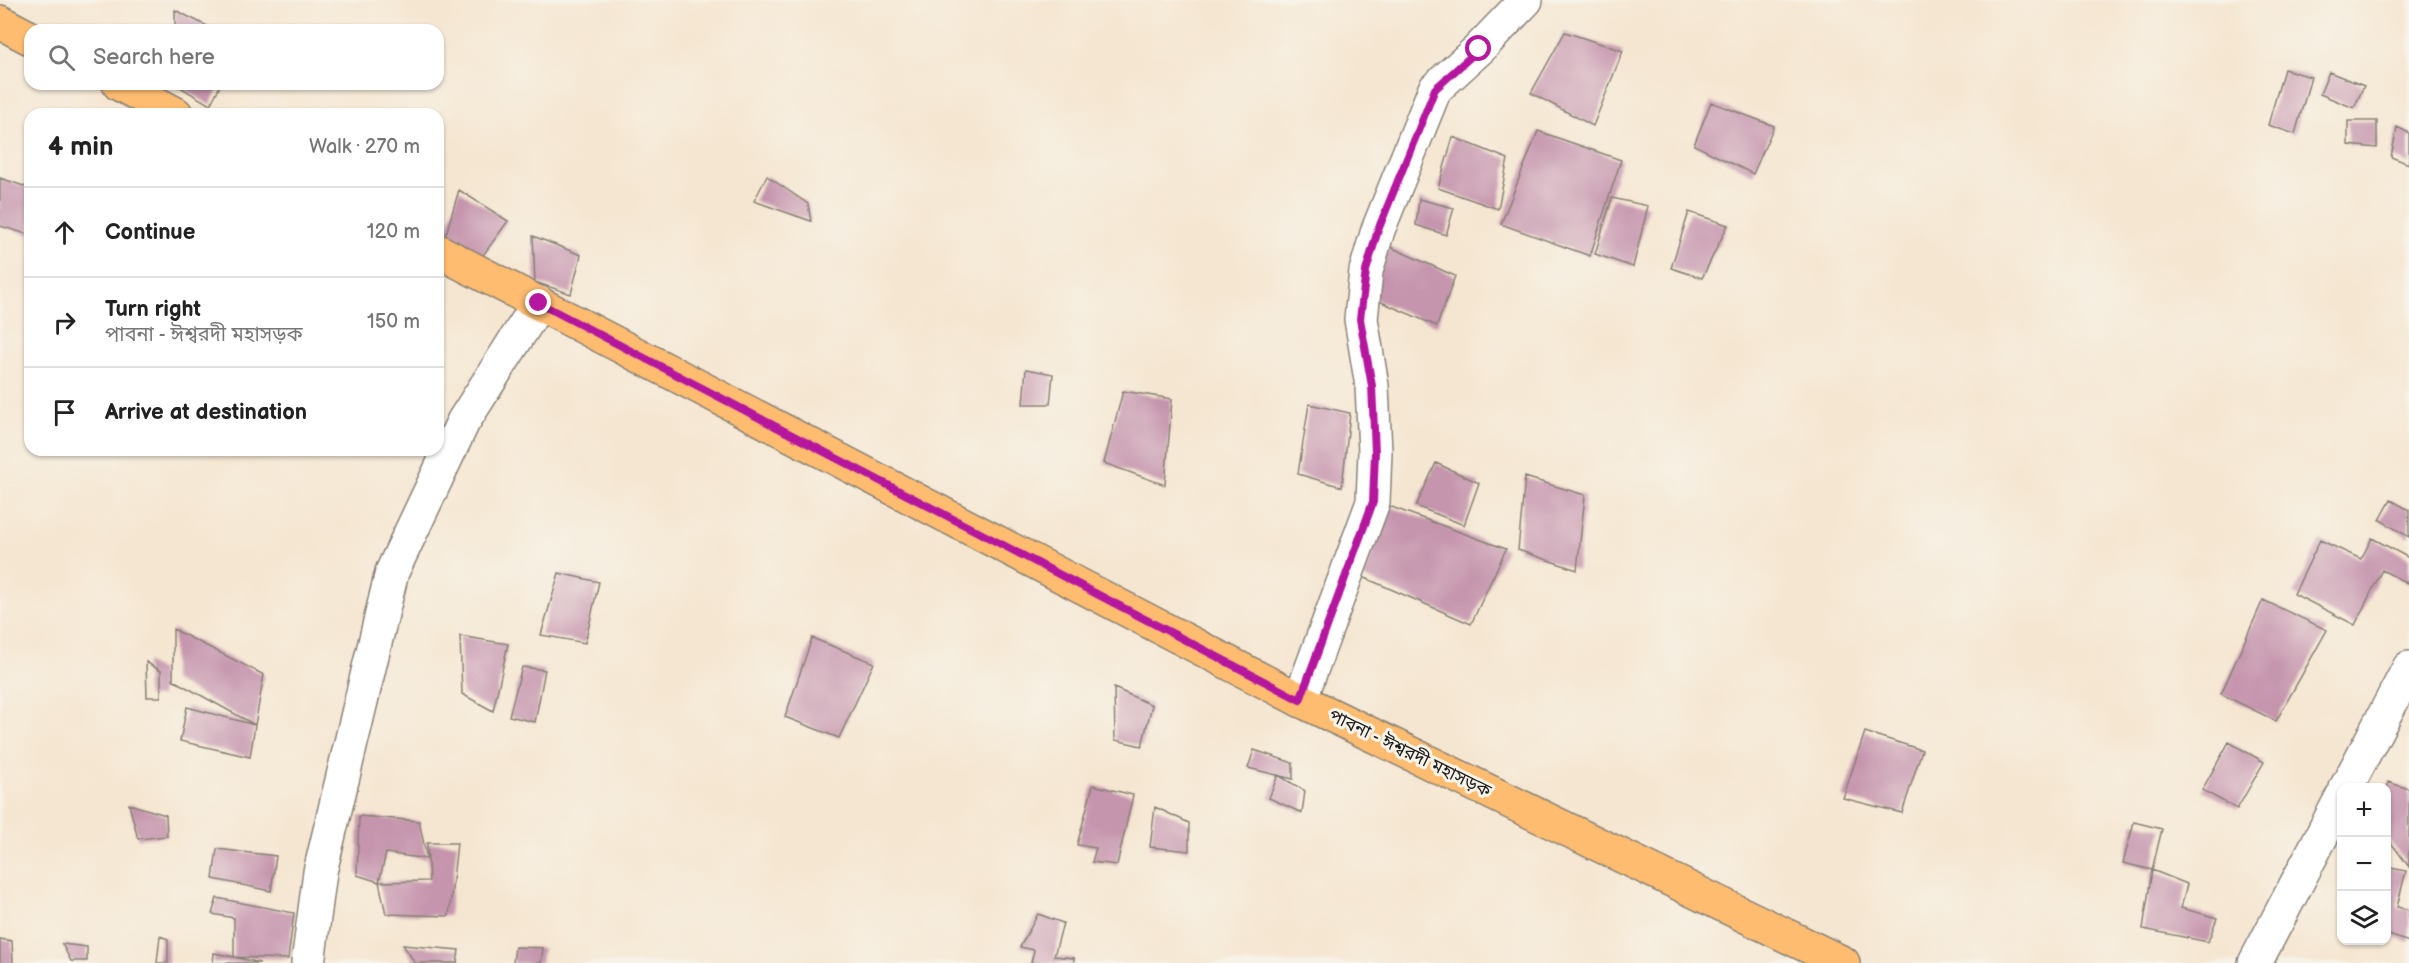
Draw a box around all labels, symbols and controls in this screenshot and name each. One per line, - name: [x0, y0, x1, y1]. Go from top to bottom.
- search box: [24, 24, 444, 90]
- route start: [1465, 35, 1491, 61]
- icon: search: [45, 41, 78, 74]
- text: Search here: [93, 44, 215, 71]
- text: 4 min: [48, 132, 113, 163]
- text: Walk · 270 m: [309, 135, 420, 159]
- icon: ahead: [48, 216, 81, 249]
- text: Continue: [105, 219, 195, 246]
- text: 120 m: [367, 220, 420, 244]
- route end: [525, 289, 551, 315]
- text: Turn right: [105, 296, 201, 323]
- icon: right: [48, 306, 81, 339]
- text: 150 m: [367, 310, 420, 334]
- text: পাবনা - ঈশ্বরদী মহাসড়ক: [105, 323, 303, 347]
- icon: arrive: [48, 396, 81, 429]
- text: Arrive at destination: [105, 399, 307, 426]
- street label: পাবনা - ঈশ্বরদী মহাসড়ক: [1325, 705, 1495, 802]
- map controls: [2337, 783, 2391, 945]
- button: +: [2337, 783, 2391, 837]
- button: −: [2337, 837, 2391, 891]
- button: layers: [2337, 891, 2391, 945]

